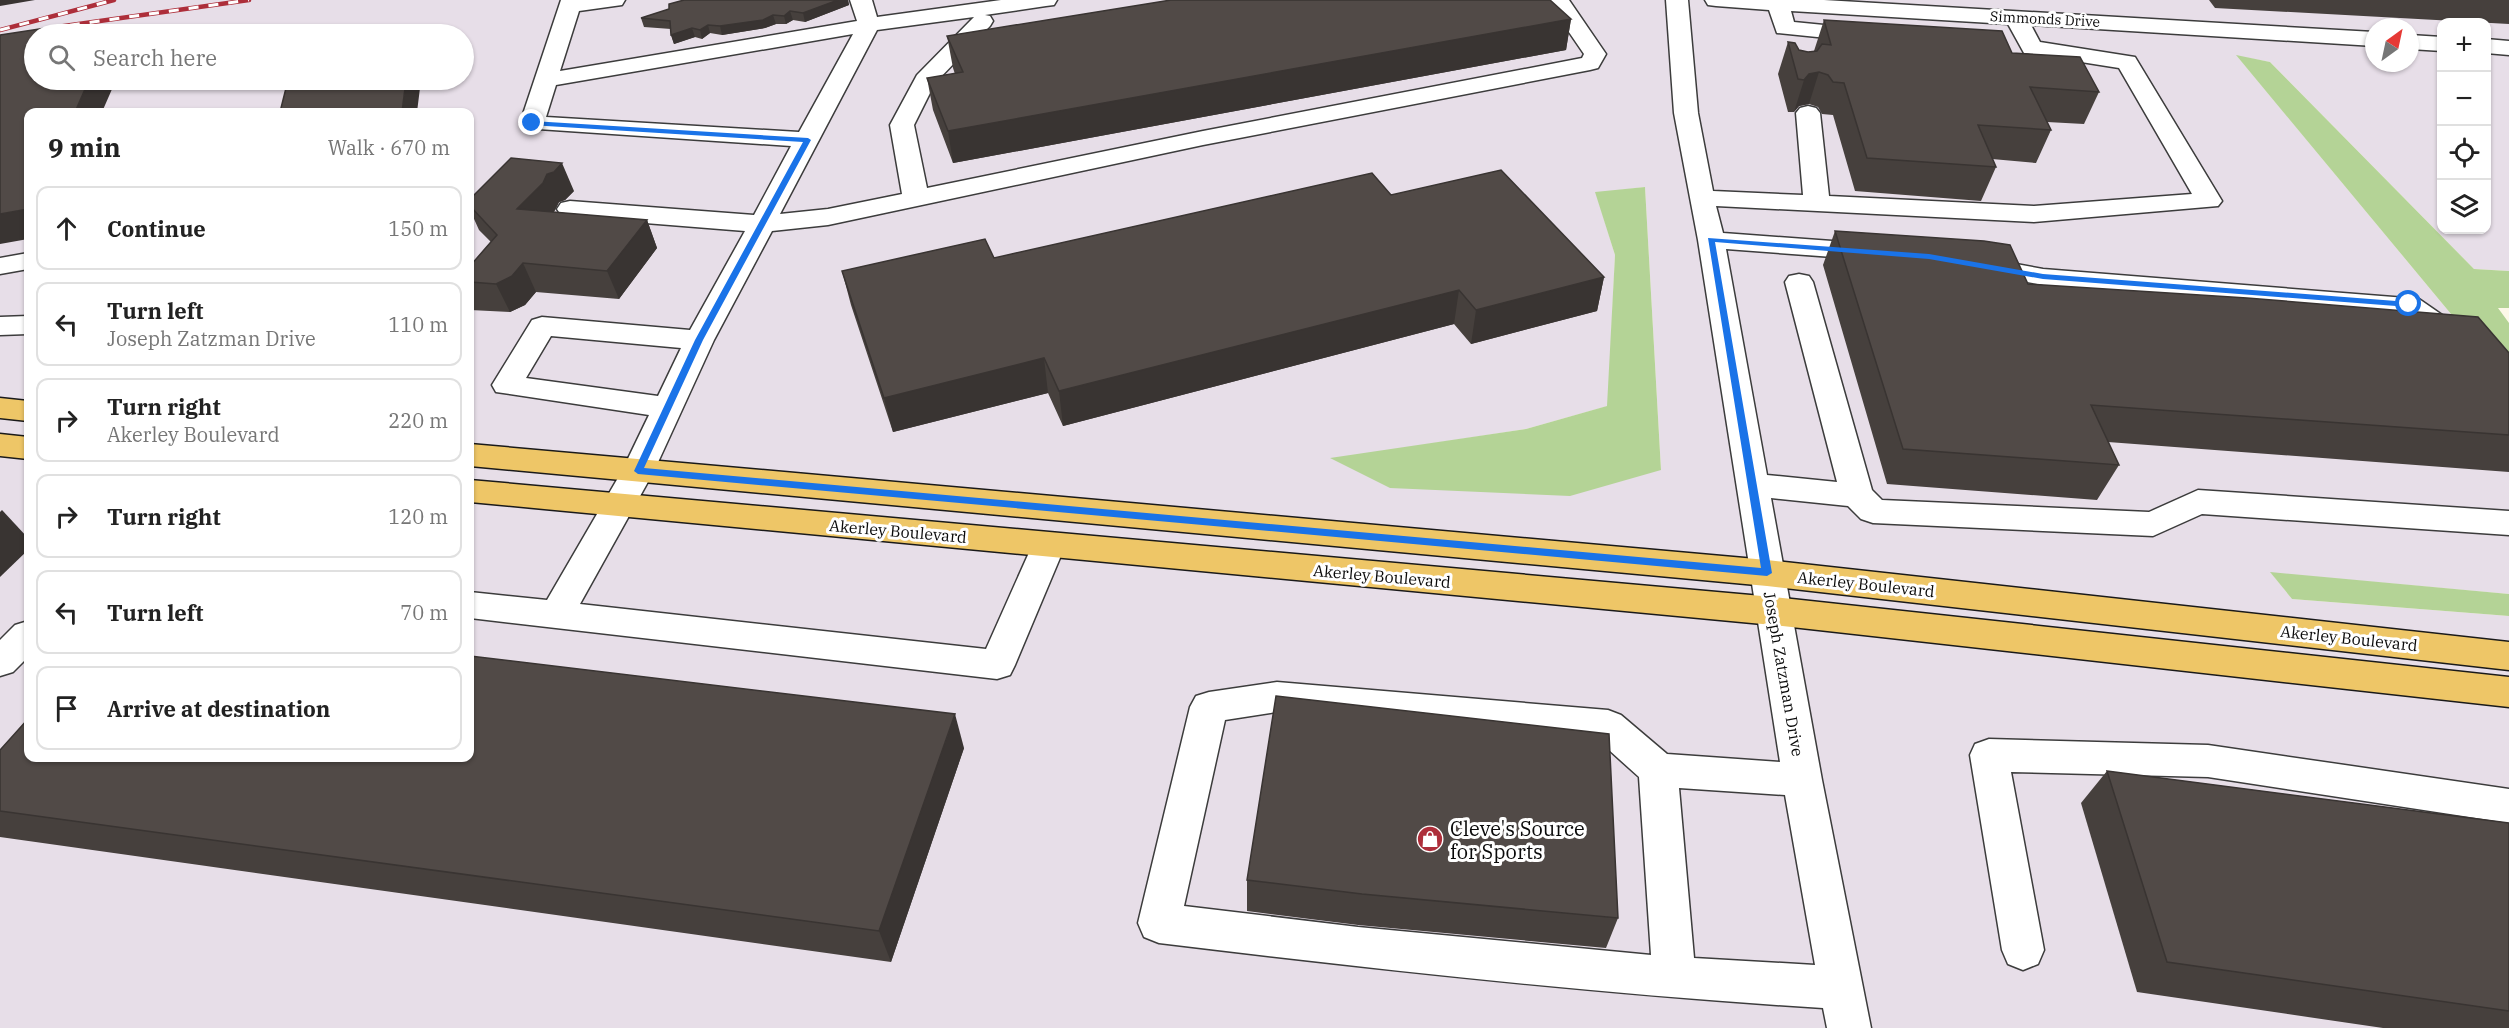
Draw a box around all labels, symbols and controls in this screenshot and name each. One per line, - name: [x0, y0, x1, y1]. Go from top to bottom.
- street label: Simmonds Drive: [1990, 7, 2100, 31]
- north arrow: [2365, 18, 2419, 72]
- map controls: [2437, 18, 2491, 234]
- button: +: [2437, 18, 2491, 72]
- search box: [24, 24, 474, 90]
- icon: search: [45, 41, 78, 74]
- text: Search here: [93, 43, 217, 72]
- button: −: [2437, 72, 2491, 126]
- route end: [518, 109, 544, 135]
- button: locate: [2437, 126, 2491, 180]
- text: 9 min: [48, 130, 121, 164]
- text: Walk · 670 m: [328, 134, 450, 161]
- button: layers: [2437, 180, 2491, 234]
- icon: ahead: [50, 212, 83, 245]
- text: Continue: [107, 214, 206, 243]
- text: 150 m: [388, 215, 448, 242]
- route start: [2395, 290, 2421, 316]
- text: Turn left: [107, 296, 203, 325]
- icon: left: [50, 308, 83, 341]
- text: 110 m: [388, 311, 448, 338]
- text: Joseph Zatzman Drive: [107, 325, 316, 352]
- text: Turn right: [107, 392, 221, 421]
- icon: right: [50, 404, 83, 437]
- text: 220 m: [388, 407, 448, 434]
- text: Akerley Boulevard: [107, 421, 280, 448]
- icon: right: [50, 500, 83, 533]
- text: Turn right: [107, 502, 221, 531]
- text: 120 m: [388, 503, 448, 530]
- street label: Akerley Boulevard: [828, 515, 968, 547]
- street label: Akerley Boulevard: [1312, 560, 1452, 592]
- street label: Akerley Boulevard: [1796, 567, 1936, 601]
- street label: Joseph Zatzman Drive: [1760, 590, 1808, 758]
- icon: left: [50, 596, 83, 629]
- text: Turn left: [107, 598, 203, 627]
- text: 70 m: [400, 599, 448, 626]
- street label: Akerley Boulevard: [2279, 621, 2419, 655]
- icon: arrive: [50, 692, 83, 725]
- text: Arrive at destination: [107, 694, 330, 723]
- place label: Cleve's Source for Sports: [1450, 815, 1585, 865]
- shop icon: Cleve's Source for Sports: [1415, 824, 1445, 854]

